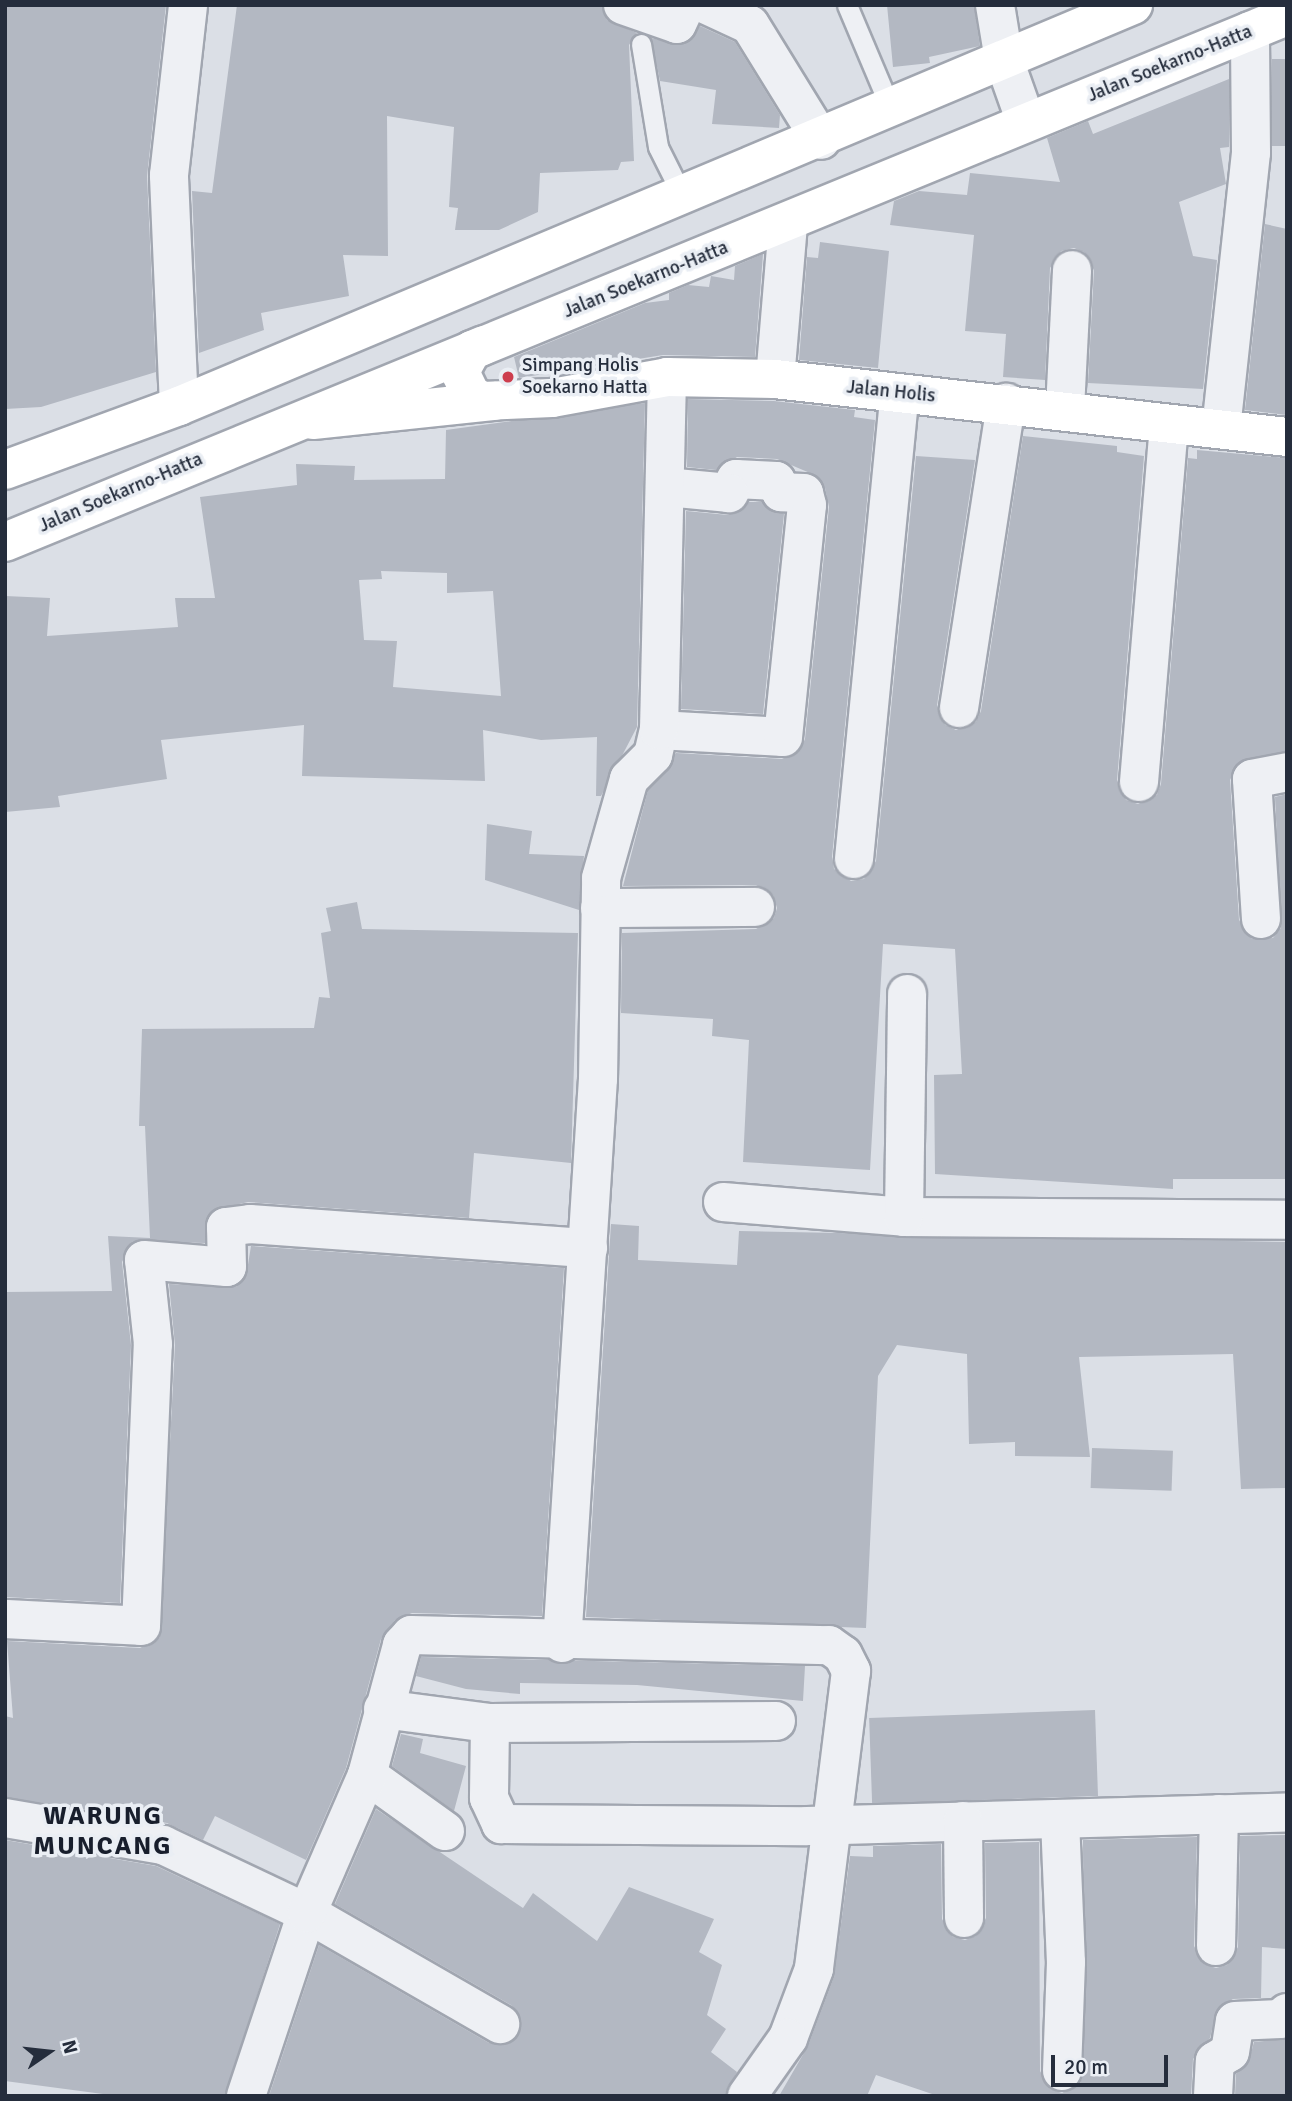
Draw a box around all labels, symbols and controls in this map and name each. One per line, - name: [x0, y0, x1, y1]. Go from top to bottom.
- street label: Jalan Soekarno-Hatta: [1084, 21, 1256, 107]
- street label: Jalan Soekarno-Hatta: [560, 237, 732, 323]
- place label: Simpang Holis Soekarno Hatta: [522, 355, 648, 399]
- marker: Simpang Holis Soekarno Hatta: [500, 369, 516, 385]
- street label: Jalan Holis: [846, 376, 936, 408]
- street label: Jalan Soekarno-Hatta: [36, 448, 206, 538]
- district label: WARUNG MUNCANG: [34, 1801, 172, 1862]
- north arrow: [14, 2017, 84, 2087]
- text: N: [56, 2038, 83, 2056]
- scale bar: [1054, 2042, 1171, 2086]
- text: 20 m: [1064, 2054, 1108, 2080]

